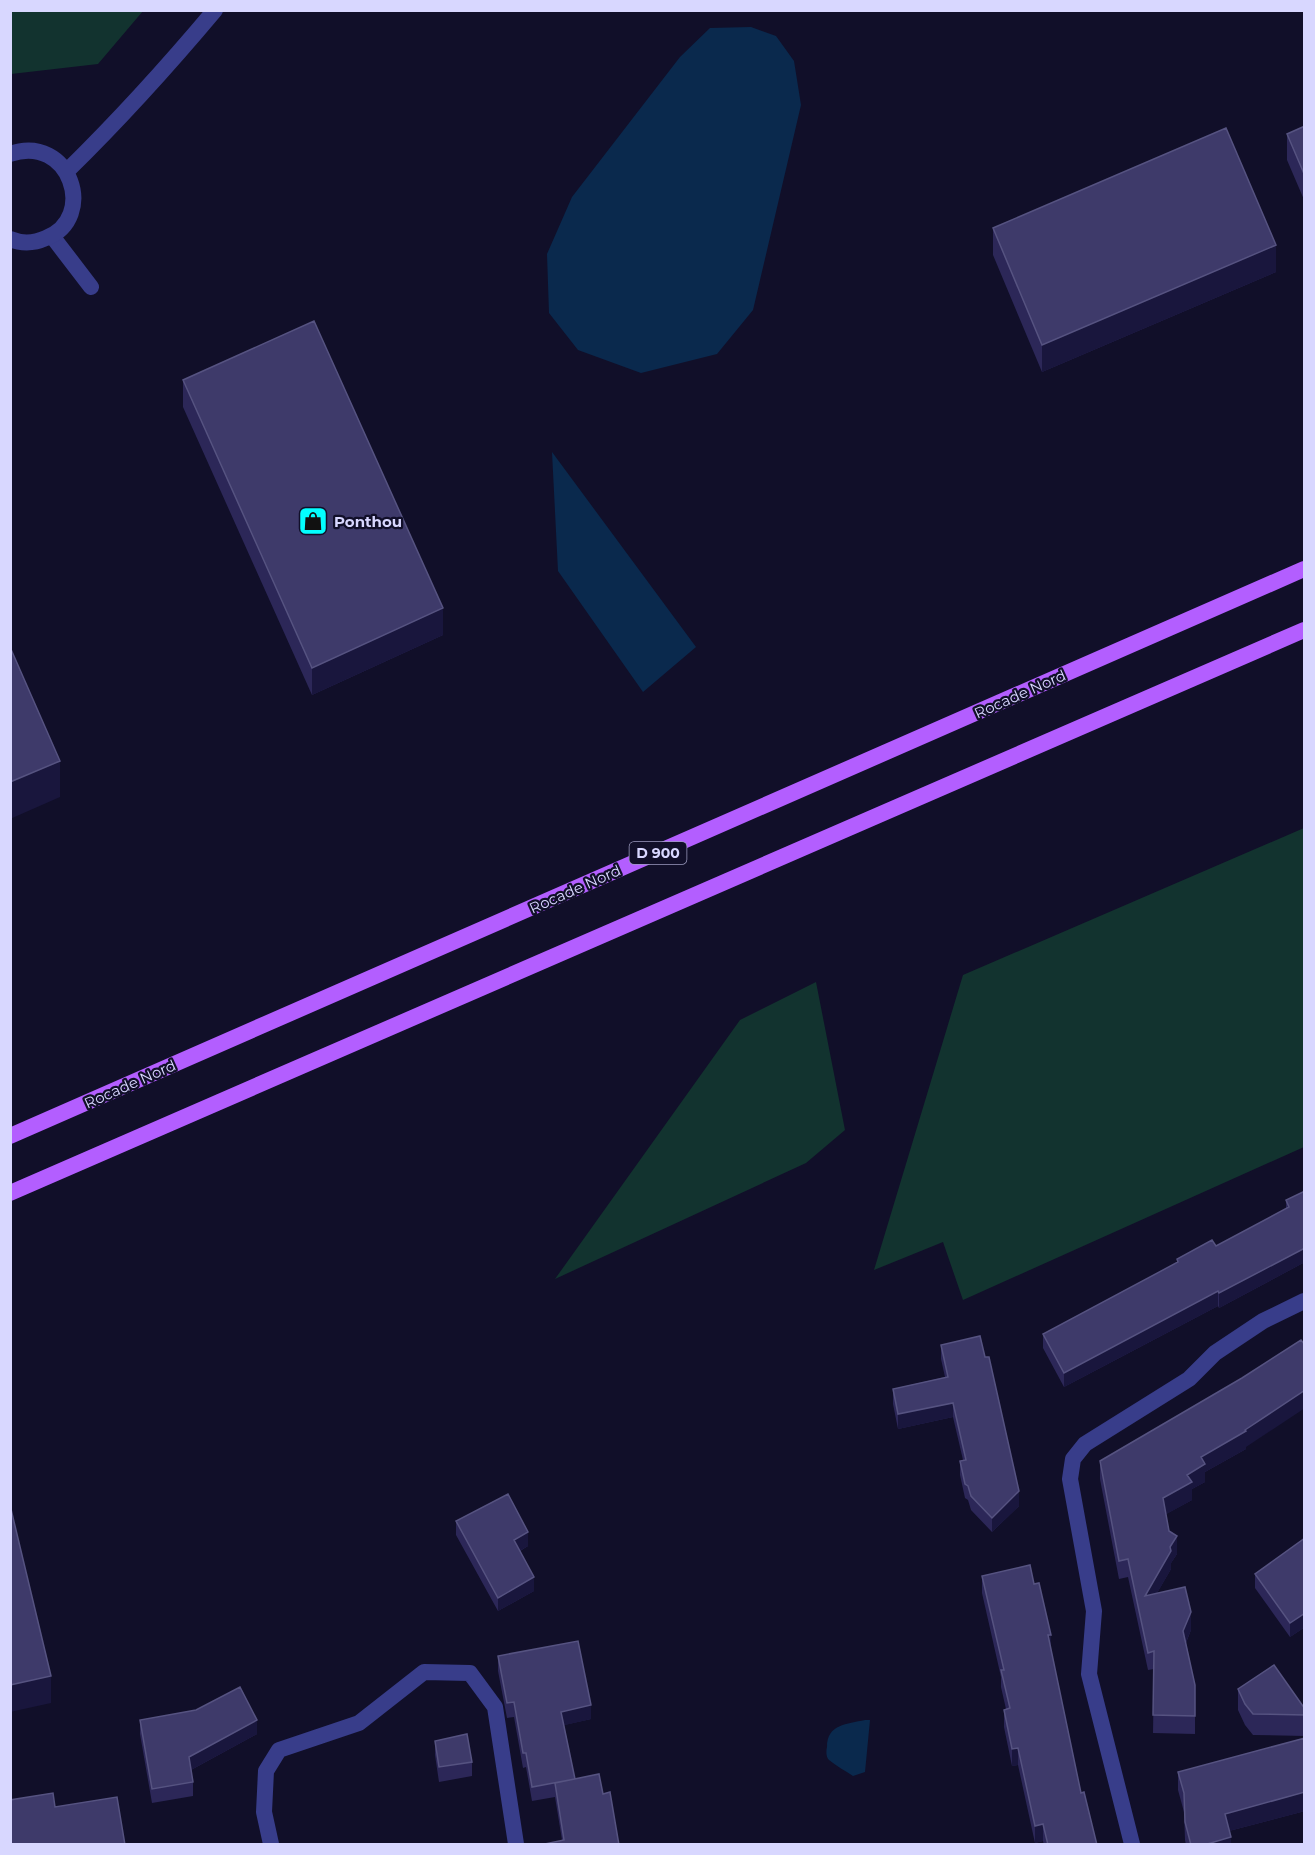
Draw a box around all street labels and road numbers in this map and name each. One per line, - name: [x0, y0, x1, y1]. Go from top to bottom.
- street label: Rocade Nord: [971, 665, 1069, 723]
- road number: D 900: [630, 842, 686, 864]
- street label: Rocade Nord: [526, 860, 624, 918]
- street label: Rocade Nord: [81, 1055, 179, 1113]

